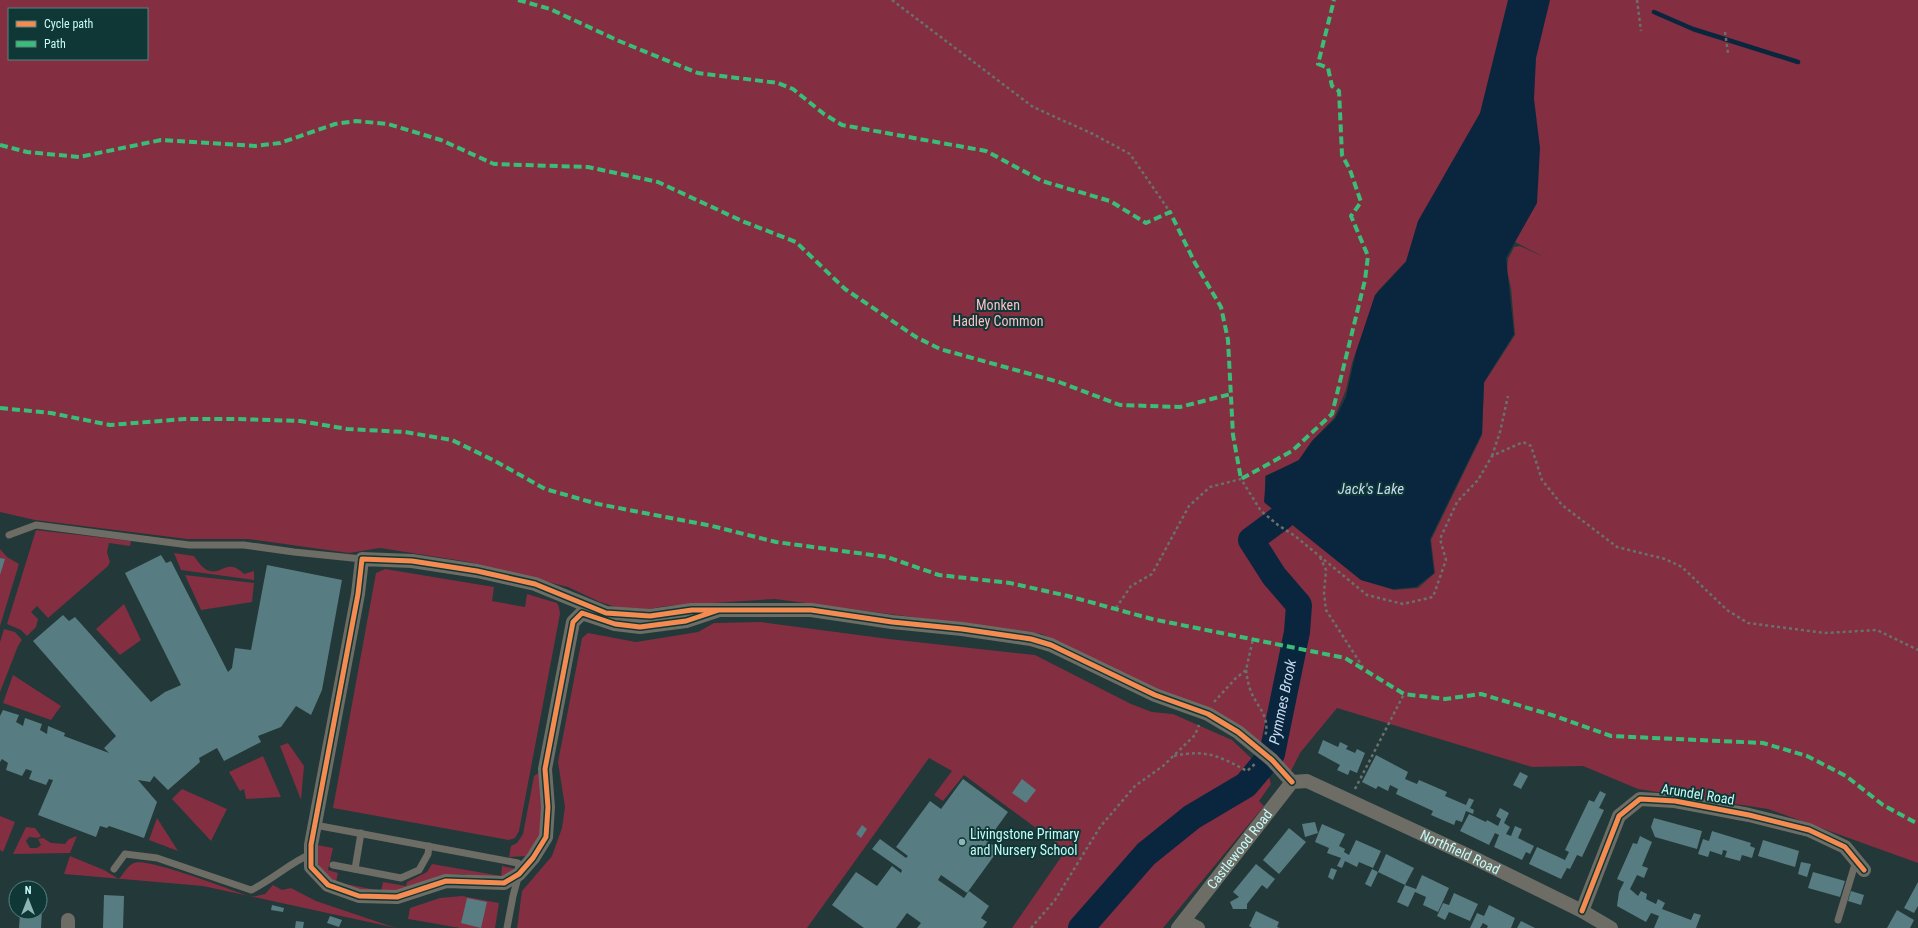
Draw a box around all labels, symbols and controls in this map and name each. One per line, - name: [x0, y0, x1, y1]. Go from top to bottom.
- legend: [8, 8, 148, 60]
- text: Cycle path: [44, 17, 94, 31]
- text: Path: [44, 37, 66, 51]
- park label: Monken Hadley Common: [953, 297, 1043, 329]
- water label: Jack's Lake: [1338, 480, 1404, 498]
- water label: Pymmes Brook: [1265, 657, 1300, 746]
- street label: Arundel Road: [1660, 780, 1736, 808]
- street label: Castlewood Road: [1204, 806, 1276, 892]
- place label: Livingstone Primary and Nursery School: [970, 826, 1080, 858]
- street label: Northfield Road: [1418, 826, 1503, 878]
- marker: Livingstone Primary and Nursery School: [957, 837, 967, 847]
- north arrow: [8, 880, 48, 920]
- text: N: [25, 884, 32, 897]

